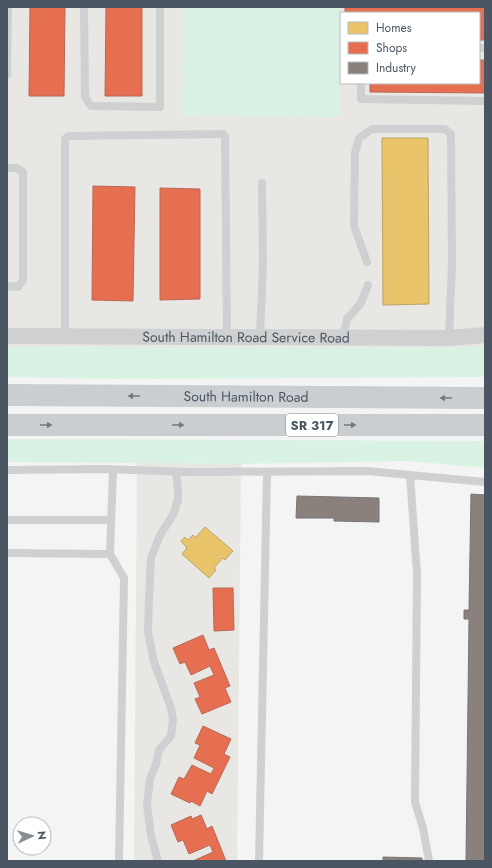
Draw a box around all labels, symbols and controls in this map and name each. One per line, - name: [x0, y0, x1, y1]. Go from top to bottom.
- legend: [340, 12, 480, 84]
- text: Homes: [376, 19, 412, 37]
- text: Shops: [376, 39, 407, 57]
- text: Industry: [376, 59, 417, 77]
- street label: South Hamilton Road Service Road: [142, 327, 350, 348]
- street label: South Hamilton Road: [183, 386, 309, 407]
- one-way arrow: [127, 393, 140, 399]
- one-way arrow: [439, 395, 452, 401]
- road number: SR 317: [286, 414, 338, 436]
- one-way arrow: [40, 422, 53, 428]
- one-way arrow: [172, 422, 185, 428]
- one-way arrow: [344, 422, 357, 428]
- north arrow: [12, 816, 52, 856]
- text: N: [34, 830, 50, 840]

